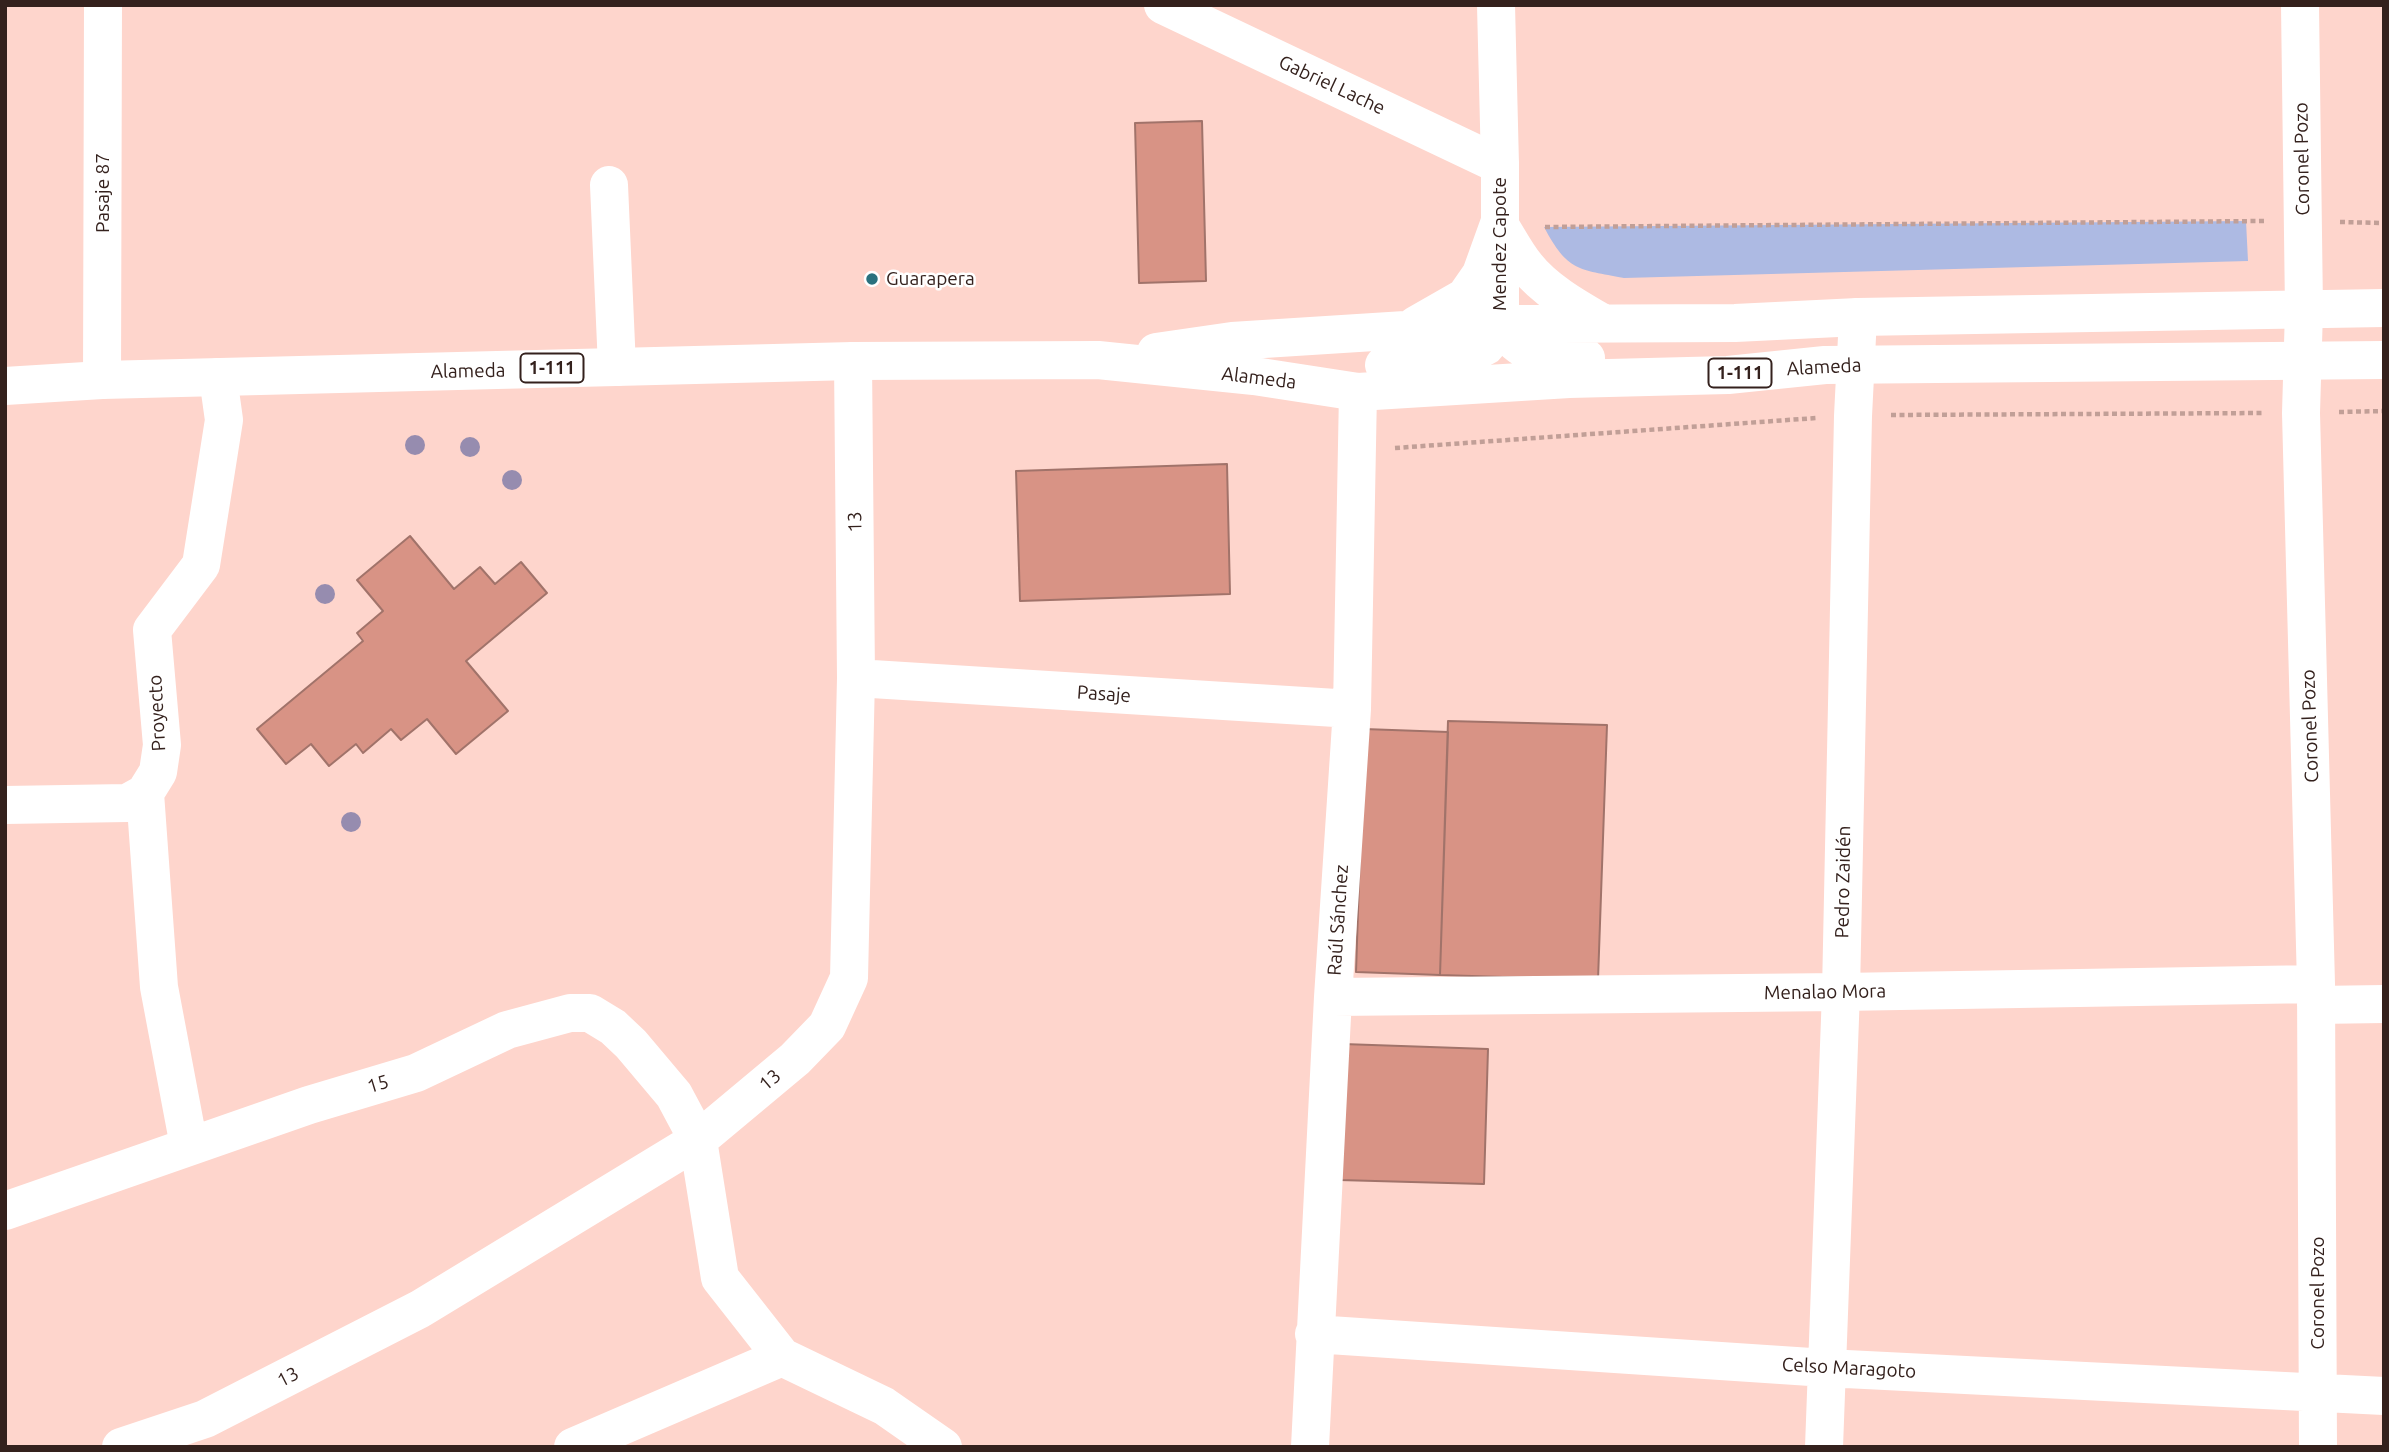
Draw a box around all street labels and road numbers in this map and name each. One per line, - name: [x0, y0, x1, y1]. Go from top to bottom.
- street label: Gabriel Lache: [1275, 50, 1389, 120]
- street label: Coronel Pozo: [2290, 102, 2314, 216]
- street label: Pasaje 87: [92, 153, 114, 233]
- street label: Mendez Capote: [1489, 177, 1511, 311]
- road number: 1-111: [520, 354, 584, 382]
- street label: Alameda: [1786, 354, 1862, 380]
- road number: 1-111: [1708, 358, 1772, 388]
- street label: Alameda: [430, 359, 506, 383]
- street label: Alameda: [1220, 362, 1298, 394]
- street label: 13: [843, 511, 867, 533]
- street label: Coronel Pozo: [2297, 669, 2323, 783]
- street label: Proyecto: [144, 674, 170, 752]
- street label: Pasaje: [1076, 681, 1132, 707]
- street label: Pedro Zaidén: [1831, 825, 1855, 939]
- street label: Raúl Sánchez: [1323, 864, 1353, 976]
- street label: Menalao Mora: [1764, 980, 1886, 1004]
- street label: 13: [754, 1064, 786, 1096]
- street label: 15: [364, 1070, 392, 1098]
- street label: Coronel Pozo: [2307, 1236, 2329, 1350]
- street label: Celso Maragoto: [1781, 1353, 1917, 1383]
- street label: 13: [273, 1362, 303, 1392]

